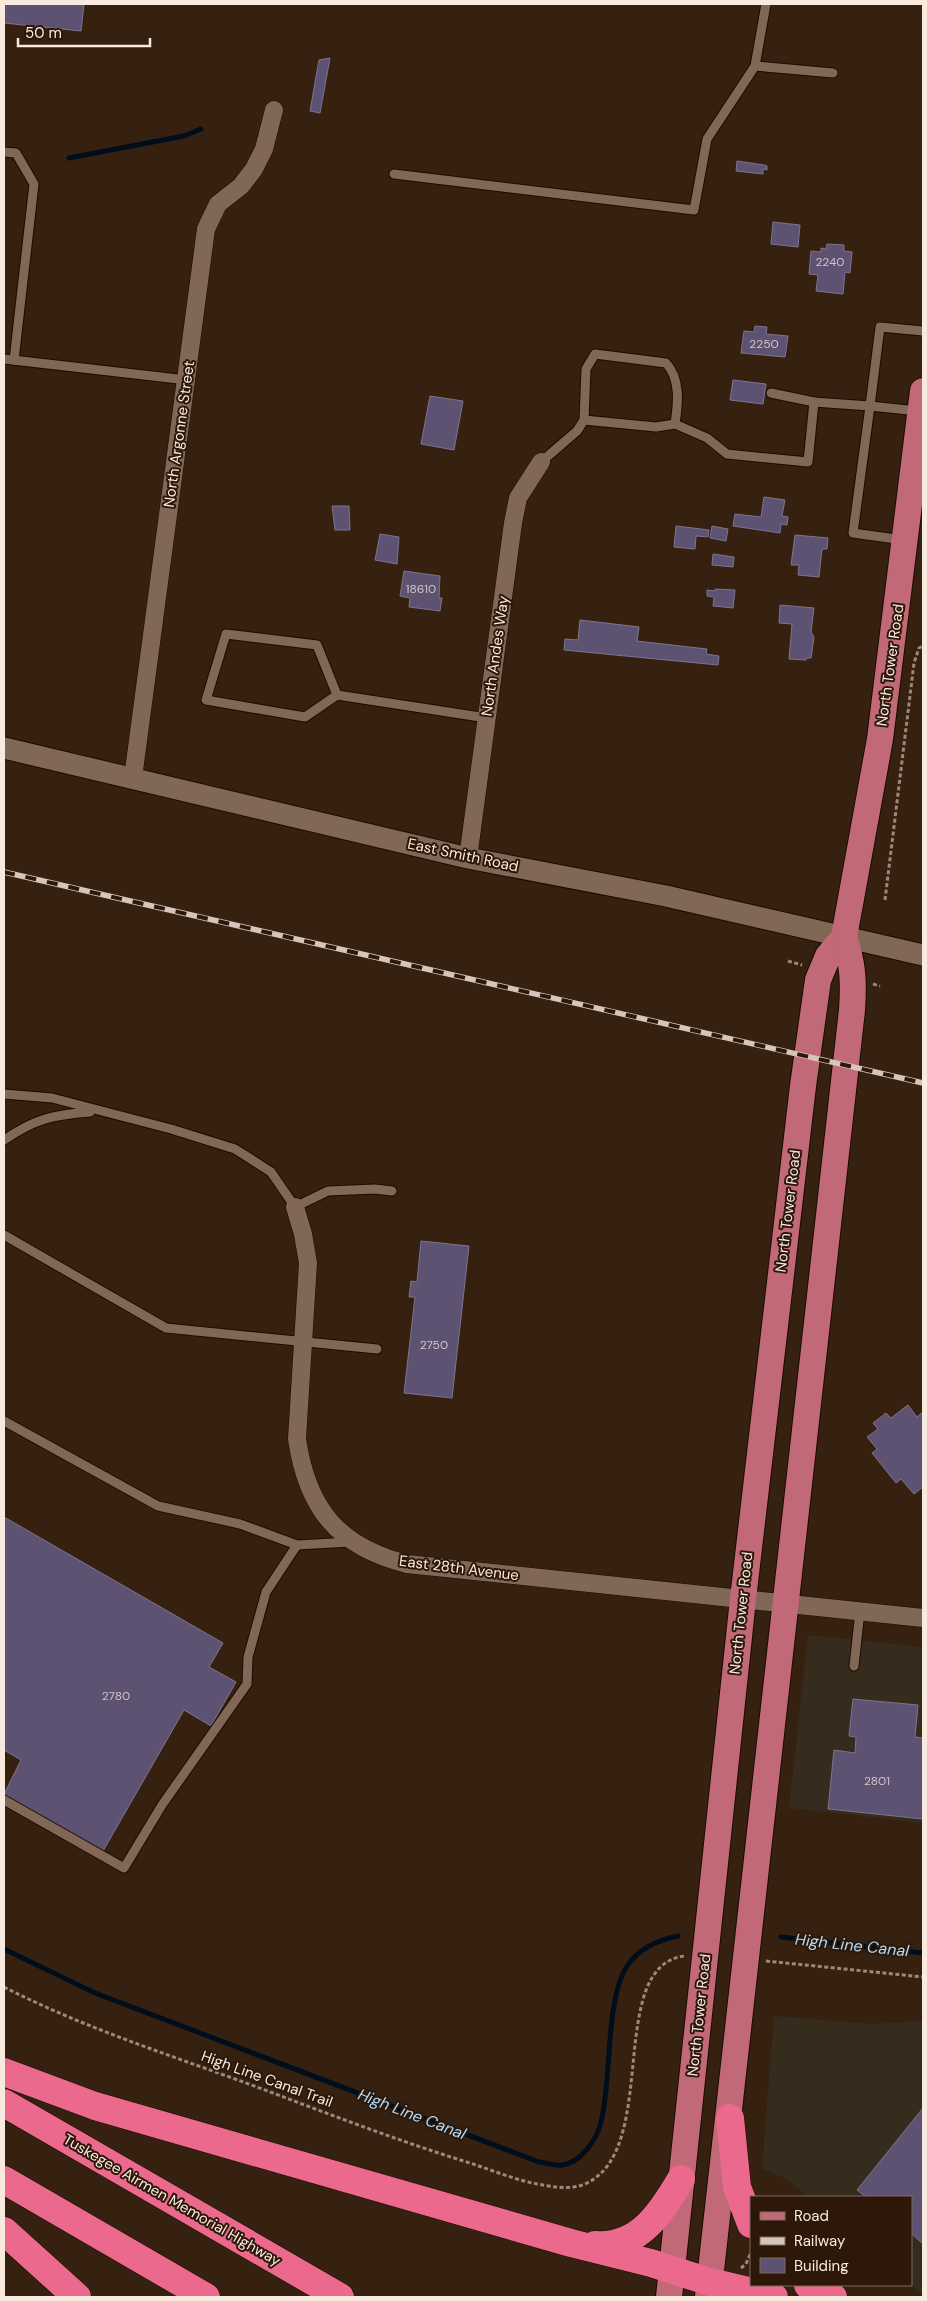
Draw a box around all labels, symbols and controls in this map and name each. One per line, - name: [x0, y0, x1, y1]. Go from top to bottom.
- scale bar: [18, 15, 150, 47]
- text: 50 m: [25, 23, 62, 43]
- house number: 2240: [815, 254, 845, 270]
- house number: 2250: [749, 336, 779, 352]
- street label: North Argonne Street: [159, 359, 199, 509]
- house number: 18610: [406, 581, 436, 597]
- street label: North Andes Way: [477, 594, 513, 717]
- street label: North Tower Road: [872, 603, 908, 727]
- street label: East Smith Road: [406, 833, 520, 877]
- street label: North Tower Road: [771, 1149, 805, 1273]
- house number: 2750: [420, 1337, 448, 1353]
- street label: East 28th Avenue: [398, 1551, 520, 1585]
- street label: North Tower Road: [725, 1551, 757, 1675]
- house number: 2780: [102, 1688, 130, 1704]
- house number: 2801: [864, 1773, 890, 1789]
- water label: High Line Canal: [794, 1929, 910, 1961]
- street label: North Tower Road: [683, 1953, 715, 2077]
- street label: High Line Canal Trail: [198, 2046, 336, 2112]
- water label: High Line Canal: [355, 2084, 470, 2144]
- street label: Tuskegee Airmen Memorial Highway: [59, 2129, 285, 2271]
- legend: [750, 2196, 912, 2286]
- text: Road: [794, 2206, 829, 2226]
- text: Railway: [794, 2231, 846, 2251]
- text: Building: [794, 2256, 849, 2276]

